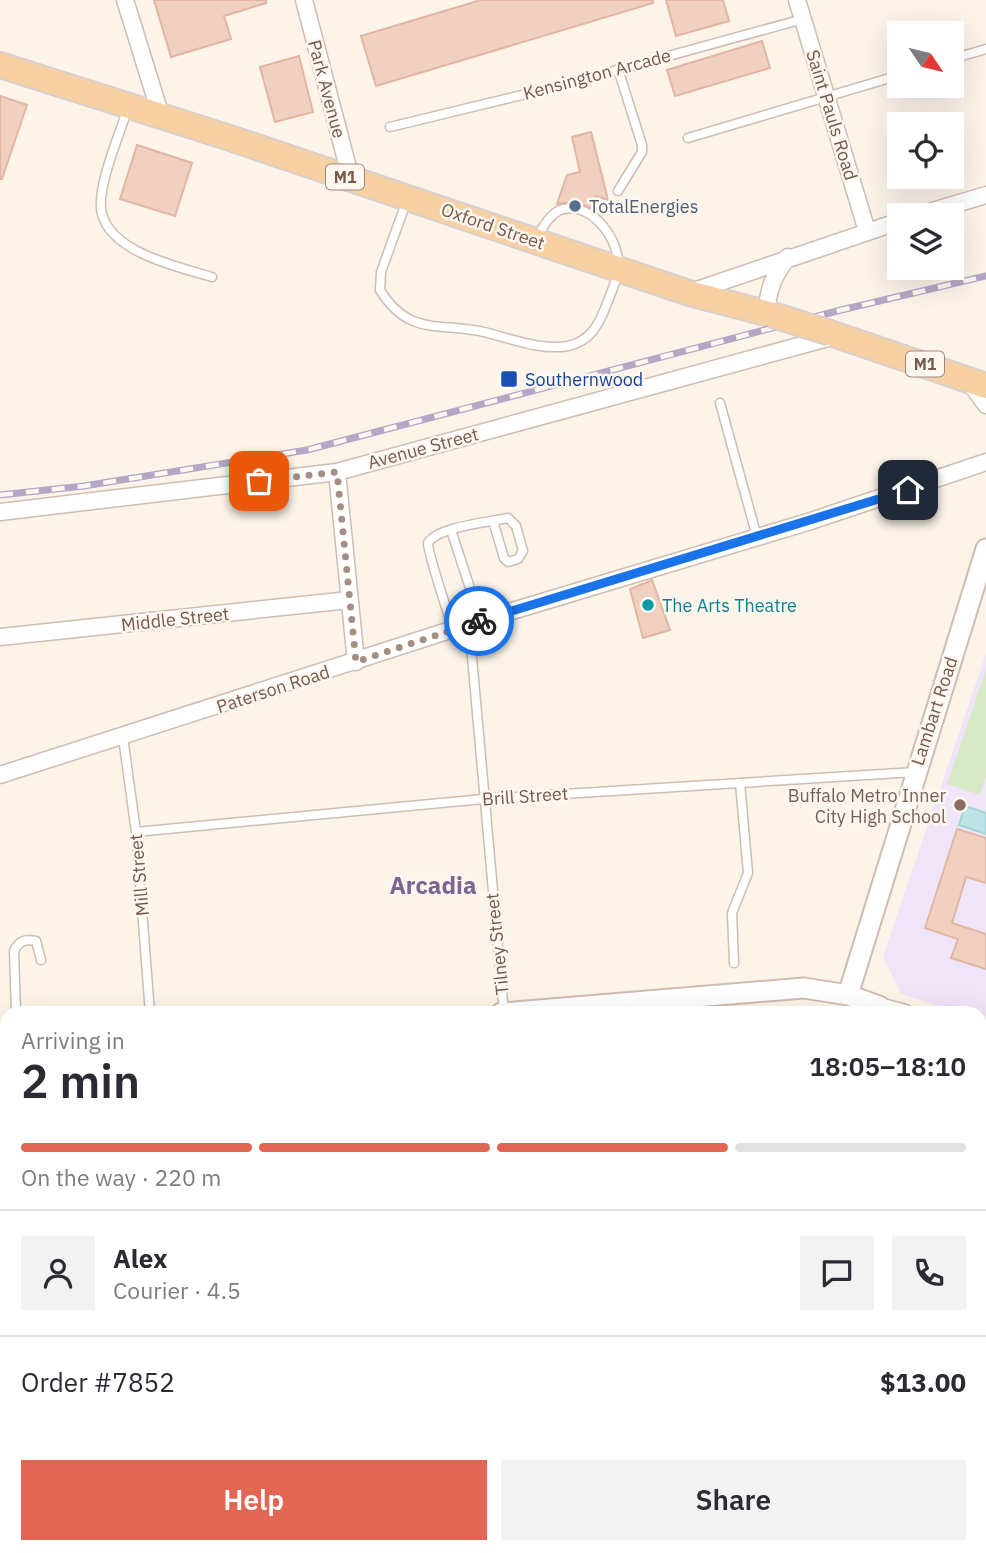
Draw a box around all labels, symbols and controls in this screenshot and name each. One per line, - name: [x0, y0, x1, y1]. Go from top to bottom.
- north arrow: [887, 21, 964, 98]
- map controls: [887, 21, 964, 280]
- street label: Park Avenue: [303, 37, 351, 141]
- street label: Kensington Arcade: [521, 43, 673, 105]
- street label: Saint Pauls Road: [801, 47, 863, 183]
- button: locate: [887, 112, 964, 189]
- road number: M1: [326, 164, 364, 190]
- place label: TotalEnergies: [589, 195, 698, 218]
- street label: Oxford Street: [438, 198, 548, 254]
- marker: TotalEnergies: [567, 198, 583, 214]
- button: layers: [887, 203, 964, 280]
- road number: M1: [906, 352, 944, 376]
- place label: Southernwood: [525, 368, 643, 391]
- marker: Southernwood: [499, 369, 519, 389]
- street label: Avenue Street: [365, 422, 481, 474]
- pin: [229, 451, 289, 511]
- pin: [878, 460, 938, 520]
- icon: bag: [240, 462, 278, 500]
- icon: home: [889, 471, 927, 509]
- courier: [444, 586, 514, 656]
- place label: The Arts Theatre: [662, 594, 797, 617]
- marker: The Arts Theatre: [640, 597, 656, 613]
- street label: Middle Street: [120, 602, 230, 636]
- icon: bike: [460, 602, 498, 640]
- street label: Lambart Road: [906, 654, 962, 768]
- street label: Paterson Road: [213, 660, 333, 718]
- street label: Brill Street: [481, 782, 569, 810]
- place label: Buffalo Metro Inner City High School: [788, 784, 946, 828]
- marker: Buffalo Metro Inner City High School: [952, 797, 968, 813]
- street label: Mill Street: [124, 833, 154, 917]
- district label: Arcadia: [389, 869, 477, 901]
- street label: Tilney Street: [480, 892, 514, 996]
- text: Arriving in: [21, 1025, 125, 1055]
- text: 18:05–18:10: [809, 1049, 966, 1083]
- text: 2 min: [21, 1051, 140, 1111]
- text: On the way · 220 m: [21, 1162, 221, 1192]
- button: person: [21, 1236, 95, 1310]
- button: chat: [800, 1236, 874, 1310]
- button: phone: [892, 1236, 966, 1310]
- text: Alex: [113, 1241, 167, 1275]
- text: Courier · 4.5: [113, 1275, 241, 1305]
- text: Order #7852: [21, 1365, 175, 1399]
- text: $13.00: [880, 1365, 966, 1399]
- button: Help: [21, 1460, 487, 1540]
- button: Share: [501, 1460, 966, 1540]

